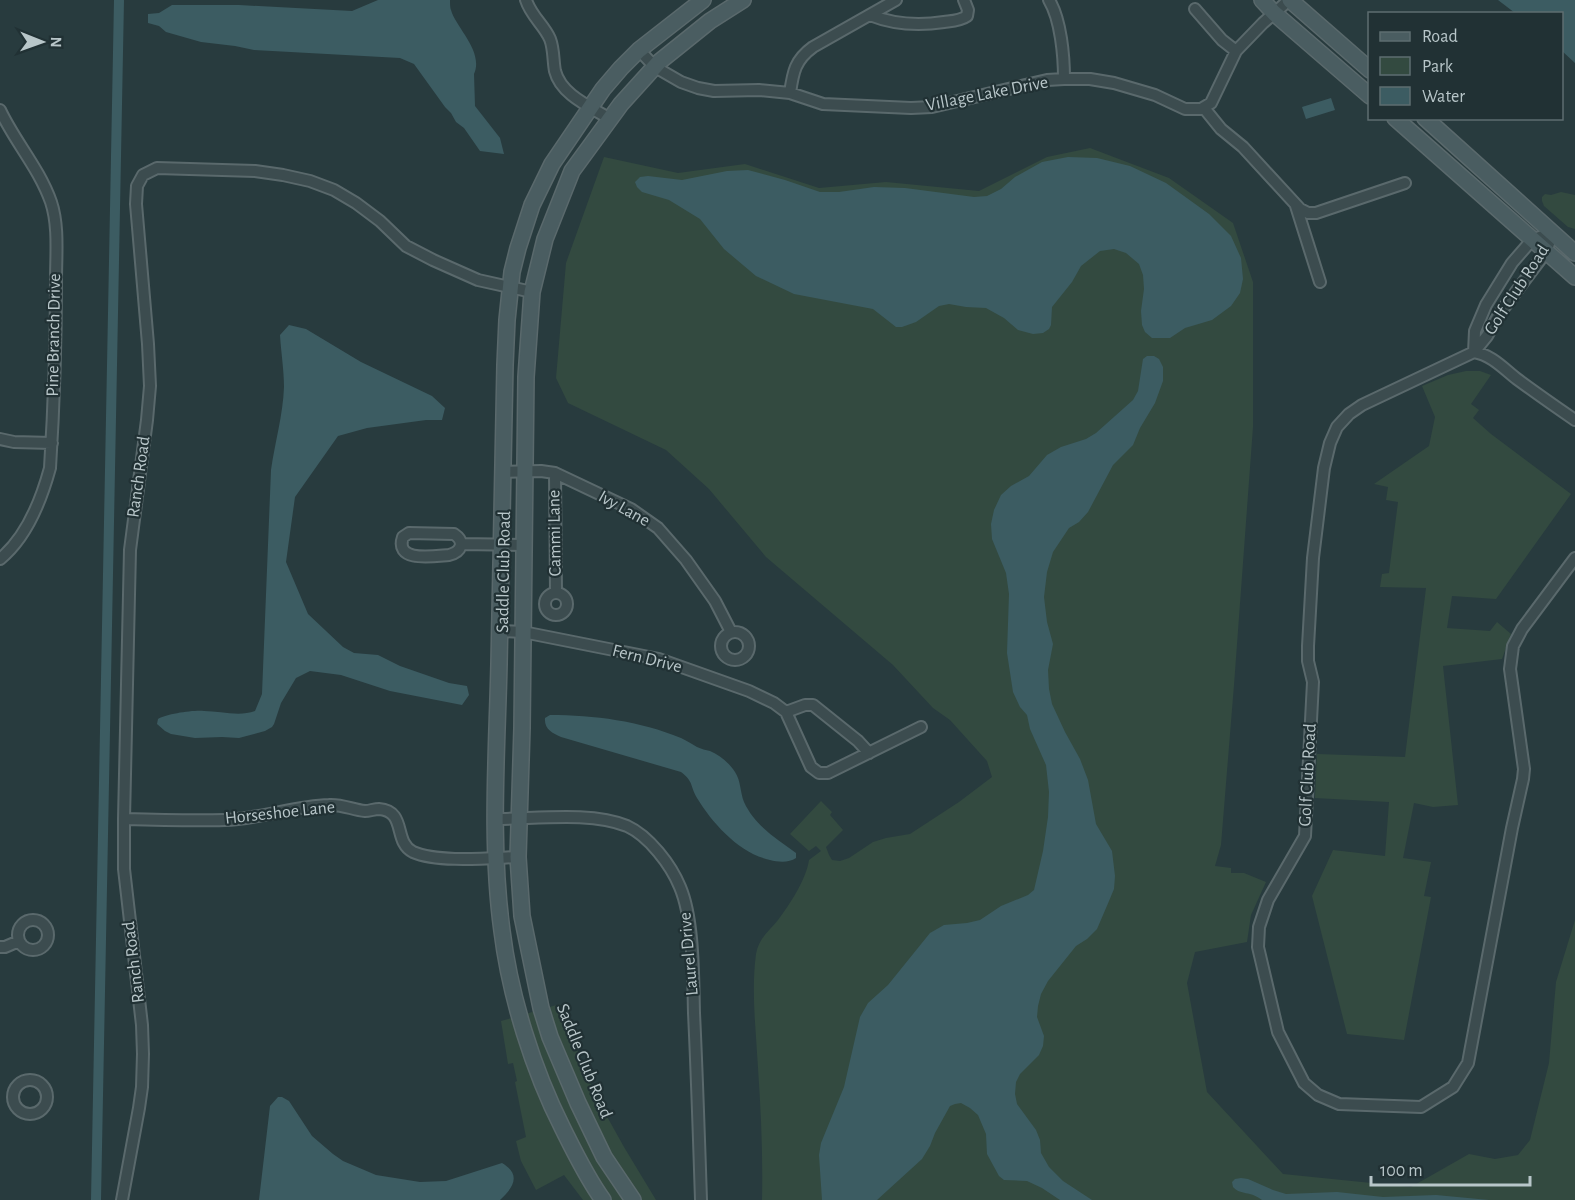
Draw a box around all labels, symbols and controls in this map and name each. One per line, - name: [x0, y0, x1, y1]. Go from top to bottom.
- north arrow: [12, 12, 72, 72]
- legend: [1368, 12, 1563, 120]
- text: Road: [1422, 28, 1458, 46]
- text: N: [48, 37, 64, 48]
- text: Park: [1422, 58, 1454, 76]
- street label: Village Lake Drive: [924, 73, 1050, 115]
- text: Water: [1422, 88, 1465, 106]
- street label: Golf Club Road: [1481, 242, 1553, 338]
- street label: Pine Branch Drive: [44, 273, 64, 397]
- street label: Ranch Road: [124, 435, 154, 519]
- street label: Ivy Lane: [595, 488, 653, 530]
- street label: Cammi Lane: [545, 490, 565, 576]
- street label: Saddle Club Road: [494, 511, 514, 633]
- street label: Fern Drive: [610, 642, 684, 676]
- street label: Golf Club Road: [1296, 723, 1320, 827]
- street label: Horseshoe Lane: [224, 798, 336, 828]
- street label: Laurel Drive: [676, 911, 702, 997]
- street label: Ranch Road: [120, 920, 148, 1004]
- street label: Saddle Club Road: [553, 1001, 615, 1121]
- scale bar: [1371, 1149, 1530, 1187]
- text: 100 m: [1380, 1162, 1423, 1180]

